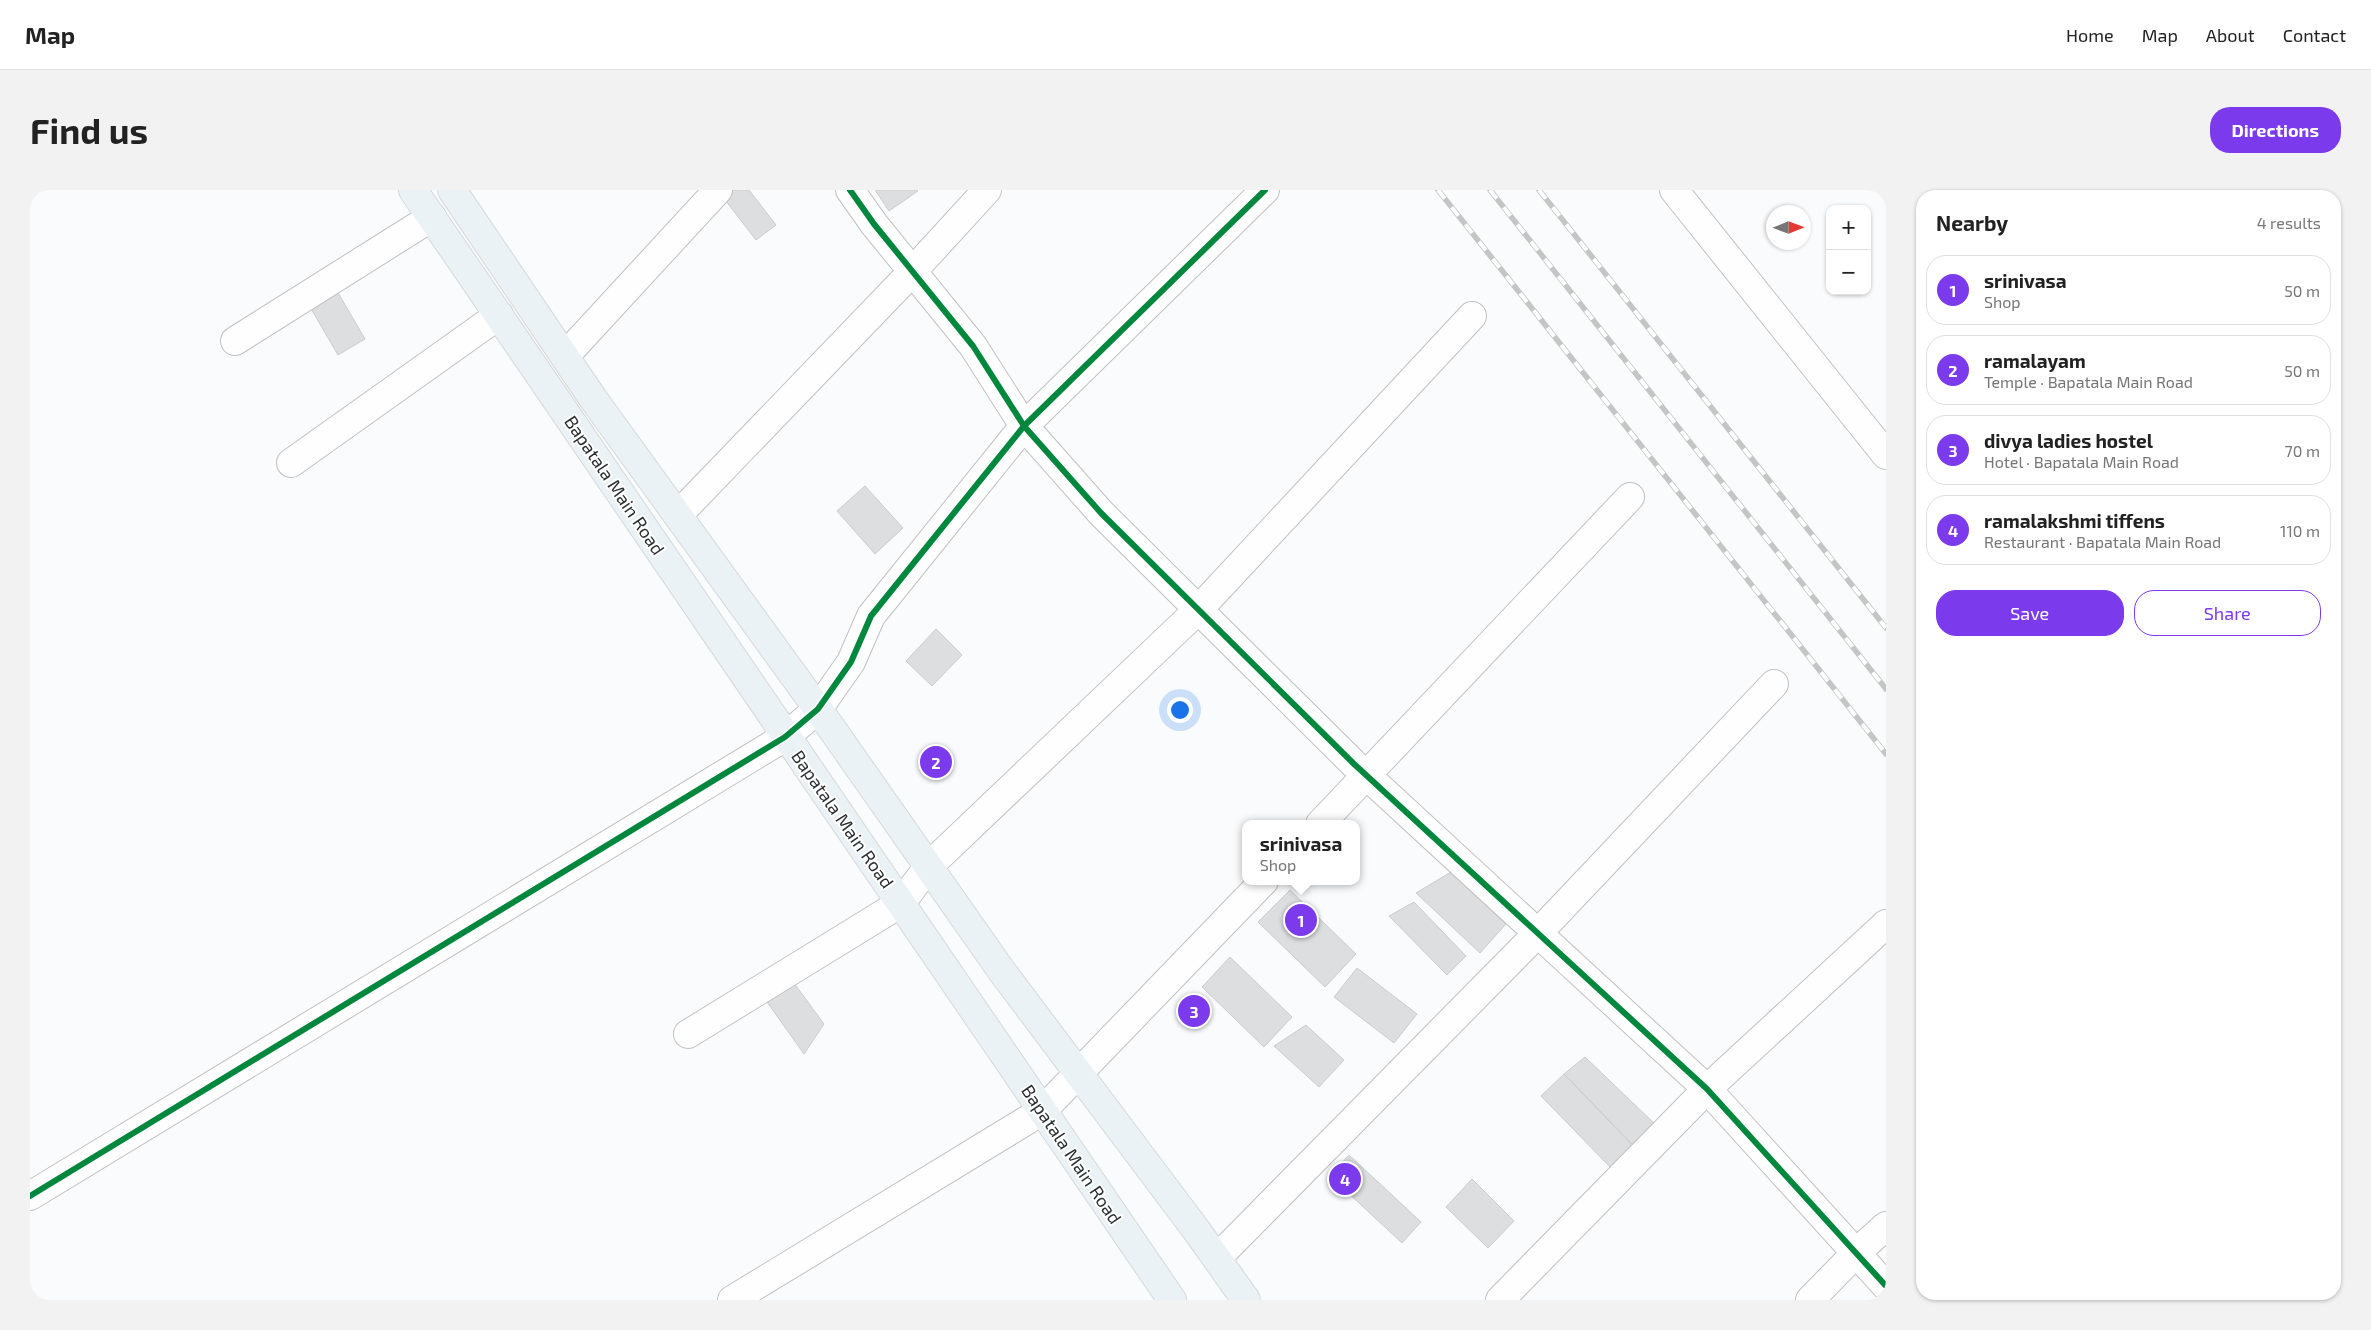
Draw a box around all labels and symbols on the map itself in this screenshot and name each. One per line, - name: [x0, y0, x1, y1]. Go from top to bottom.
- north arrow: [1766, 205, 1811, 250]
- street label: Bapatala Main Road: [560, 411, 670, 559]
- your location: [1167, 697, 1193, 723]
- pin: 2: [920, 743, 952, 781]
- street label: Bapatala Main Road: [787, 746, 899, 892]
- pin: 1: [1285, 901, 1317, 939]
- pin: 3: [1178, 992, 1210, 1030]
- street label: Bapatala Main Road: [1017, 1080, 1127, 1228]
- pin: 4: [1329, 1160, 1361, 1198]

